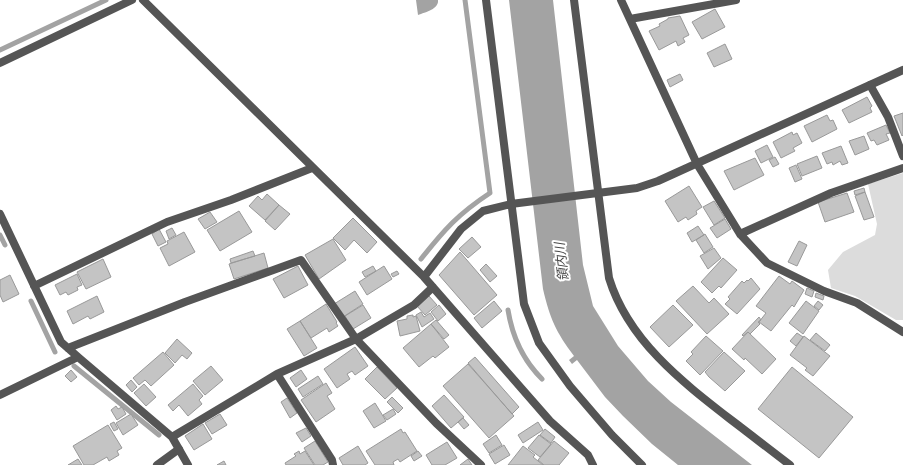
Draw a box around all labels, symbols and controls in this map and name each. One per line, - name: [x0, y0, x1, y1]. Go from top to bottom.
- water label: 領内川: [553, 240, 573, 282]

